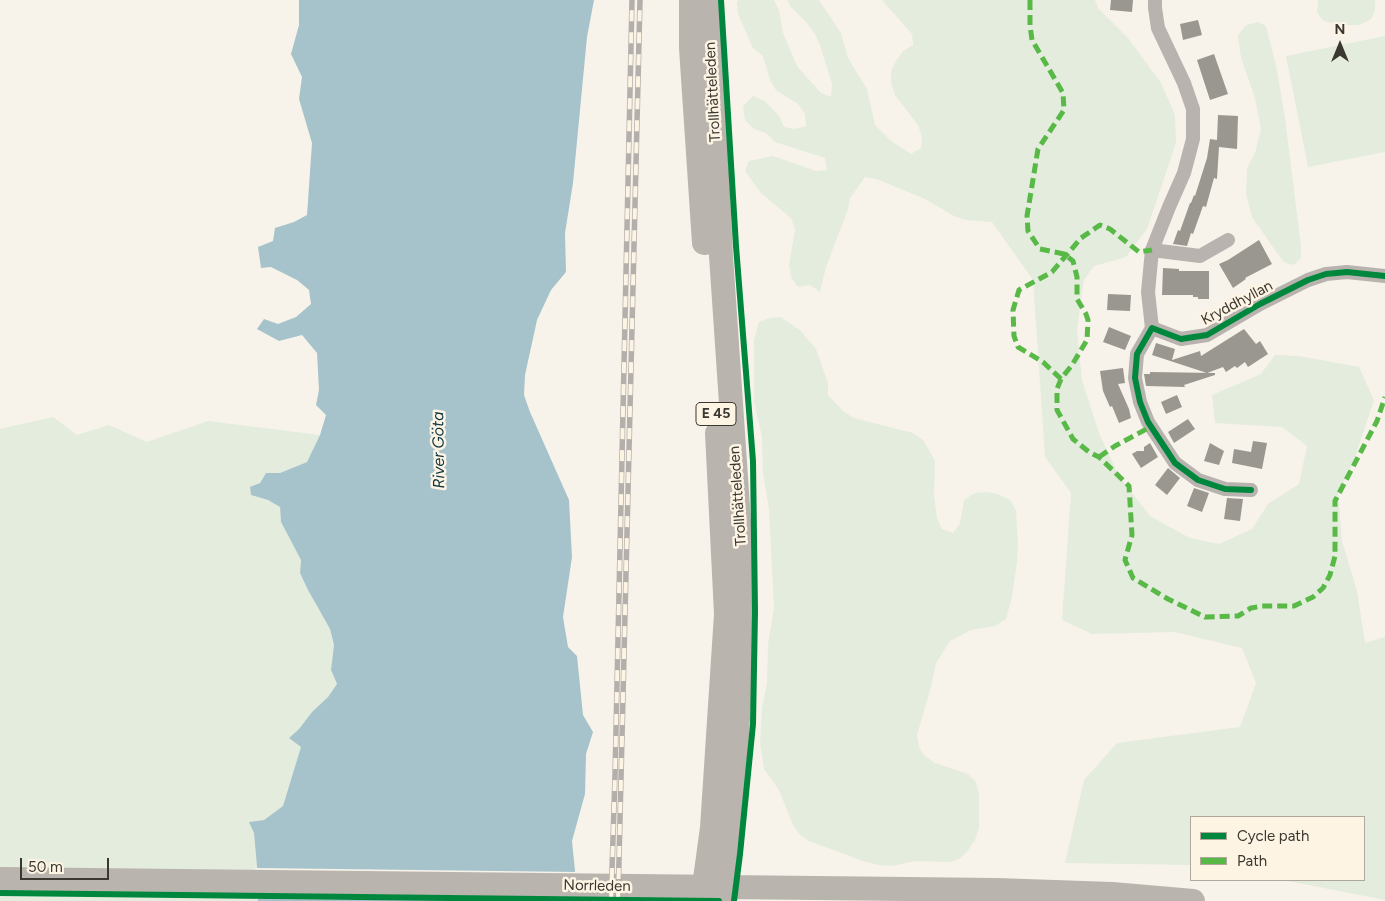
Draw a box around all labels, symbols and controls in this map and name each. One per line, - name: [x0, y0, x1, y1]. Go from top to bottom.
- north arrow: [1315, 20, 1365, 70]
- text: N: [1335, 21, 1345, 38]
- street label: Trollhätteleden: [701, 41, 725, 143]
- street label: Kryddhyllan: [1198, 277, 1276, 329]
- road number: E 45: [696, 402, 736, 426]
- water label: River Göta: [429, 411, 449, 489]
- street label: Trollhätteleden: [726, 445, 750, 547]
- legend: [1190, 816, 1365, 881]
- text: Cycle path: [1237, 827, 1309, 845]
- scale bar: [22, 848, 111, 880]
- text: Path: [1237, 852, 1267, 870]
- text: 50 m: [28, 858, 63, 876]
- street label: Norrleden: [563, 876, 631, 896]

